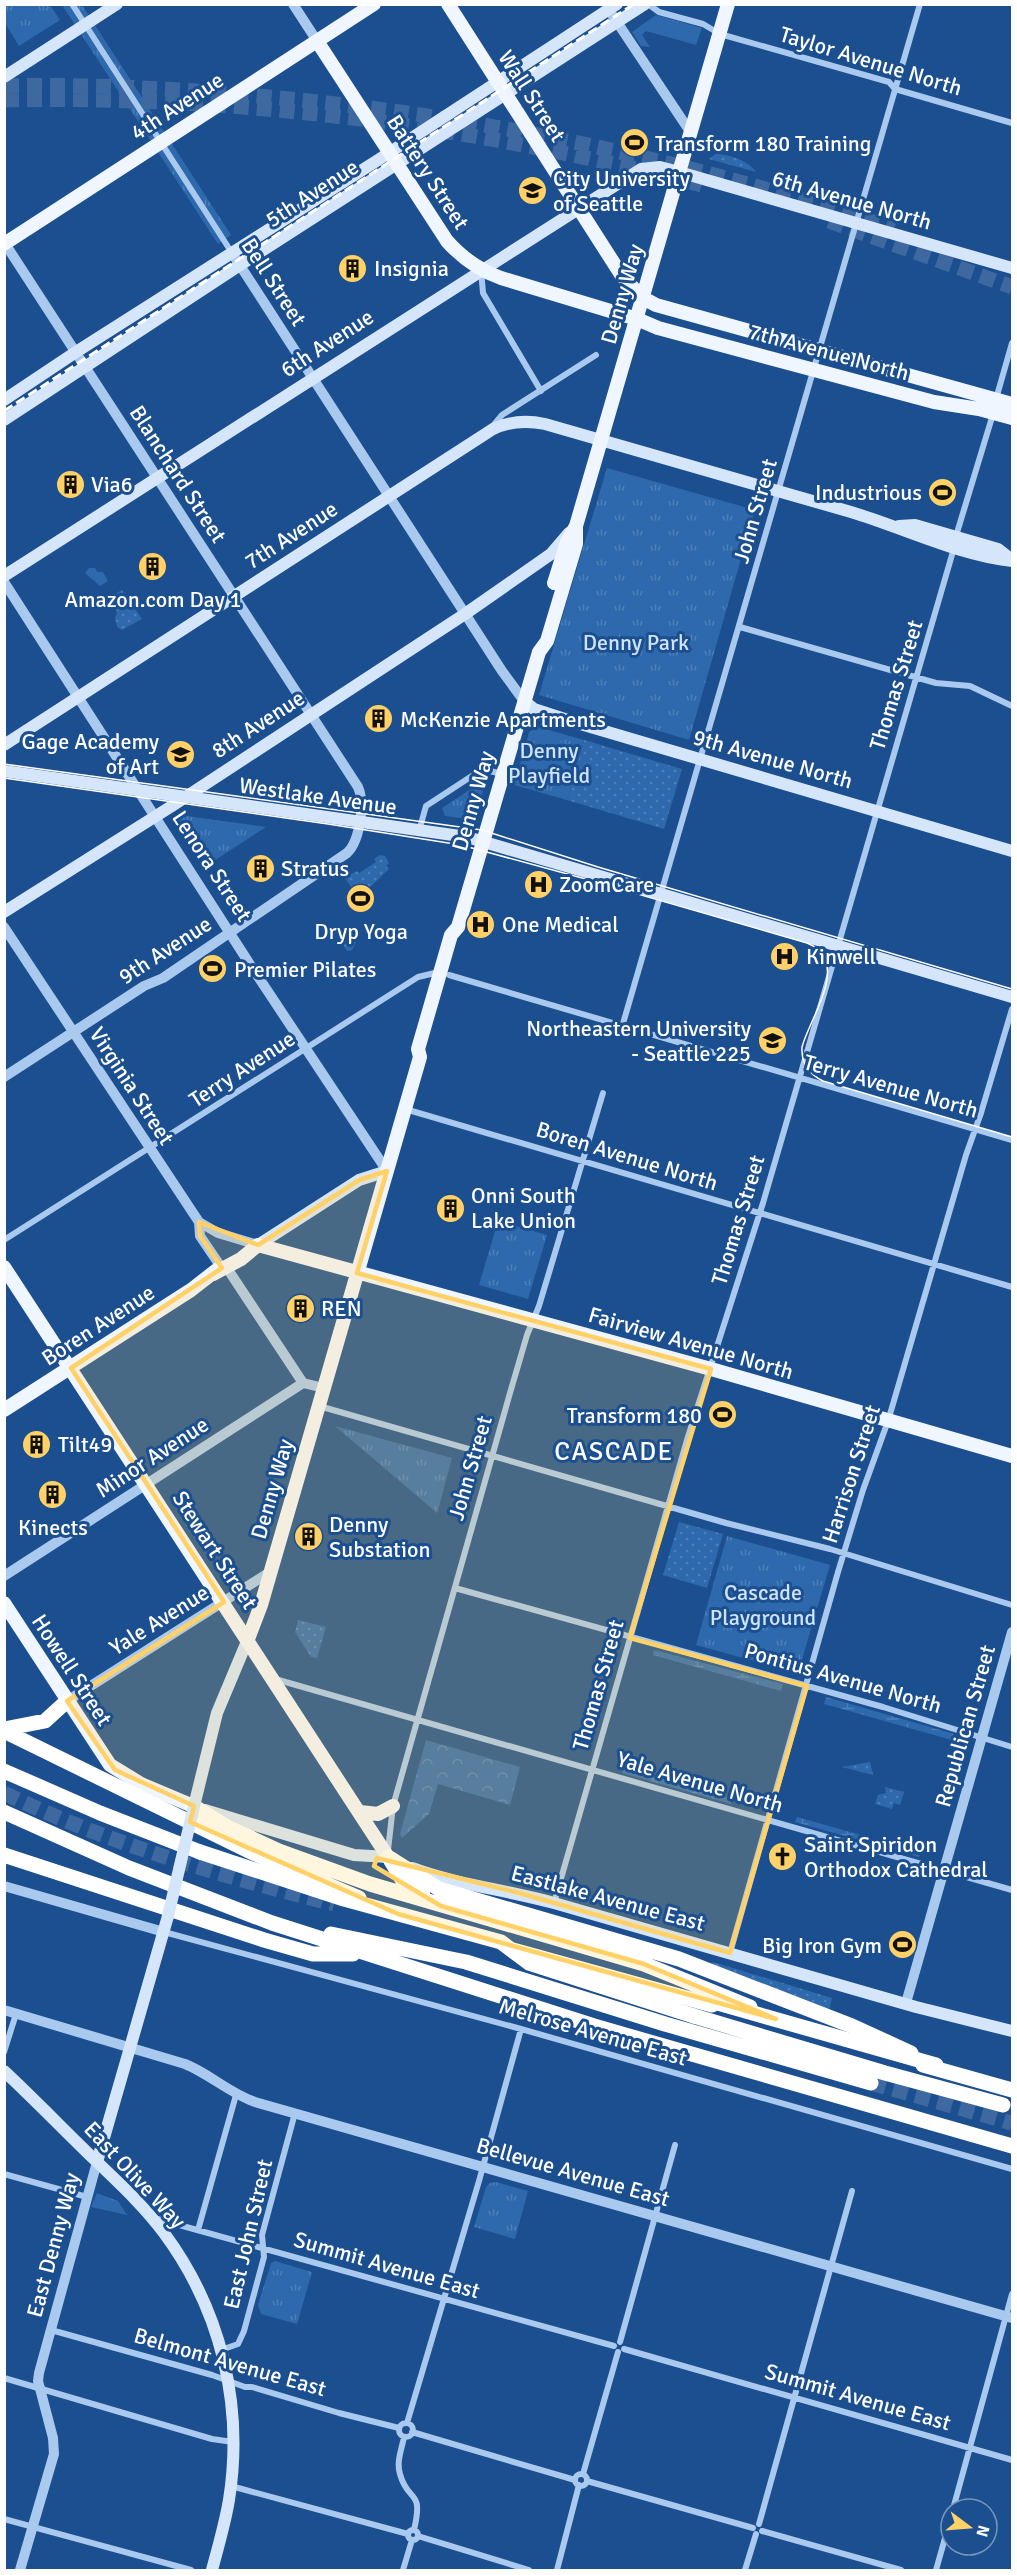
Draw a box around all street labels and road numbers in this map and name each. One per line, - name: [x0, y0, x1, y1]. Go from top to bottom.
- street label: Taylor Avenue North: [777, 20, 965, 102]
- street label: Wall Street: [492, 45, 572, 147]
- street label: 4th Avenue: [126, 66, 228, 146]
- street label: Battery Street: [381, 109, 475, 235]
- street label: 5th Avenue: [261, 153, 363, 233]
- street label: 6th Avenue North: [769, 164, 935, 236]
- street label: Bell Street: [236, 233, 312, 331]
- street label: Denny Way: [595, 240, 649, 347]
- street label: 6th Avenue: [276, 303, 378, 383]
- street label: 7th Avenue North: [746, 318, 912, 386]
- street label: Blanchard Street: [124, 400, 233, 548]
- street label: John Street: [727, 455, 783, 566]
- street label: 7th Avenue: [240, 495, 342, 575]
- street label: Thomas Street: [863, 616, 929, 753]
- street label: 8th Avenue: [207, 684, 309, 764]
- street label: 9th Avenue North: [690, 723, 856, 795]
- street label: Denny Way: [446, 747, 500, 854]
- street label: Westlake Avenue: [237, 772, 399, 820]
- street label: Lenora Street: [166, 806, 258, 927]
- street label: 9th Avenue: [114, 910, 216, 990]
- street label: Virginia Street: [84, 1022, 180, 1150]
- street label: Terry Avenue: [184, 1025, 300, 1113]
- street label: Terry Avenue North: [801, 1048, 981, 1124]
- street label: Boren Avenue North: [533, 1116, 721, 1196]
- street label: Thomas Street: [705, 1151, 771, 1288]
- street label: Boren Avenue: [37, 1279, 159, 1371]
- street label: Fairview Avenue North: [585, 1301, 797, 1385]
- street label: Harrison Street: [816, 1401, 886, 1547]
- street label: Minor Avenue: [91, 1411, 213, 1503]
- street label: John Street: [442, 1412, 498, 1523]
- street label: Denny Way: [245, 1435, 299, 1542]
- street label: Stewart Street: [167, 1486, 263, 1615]
- street label: Yale Avenue: [104, 1579, 214, 1661]
- street label: Howell Street: [26, 1609, 118, 1731]
- street label: Thomas Street: [566, 1616, 630, 1753]
- street label: Pontius Avenue North: [741, 1637, 945, 1719]
- street label: Republican Street: [929, 1642, 1001, 1810]
- street label: Yale Avenue North: [614, 1745, 786, 1819]
- street label: Eastlake Avenue East: [508, 1859, 708, 1937]
- street label: Melrose Avenue East: [496, 1992, 690, 2072]
- street label: East Olive Way: [78, 2116, 192, 2235]
- street label: Bellevue Avenue East: [473, 2131, 673, 2213]
- street label: East John Street: [218, 2156, 278, 2312]
- street label: East Denny Way: [21, 2169, 85, 2320]
- street label: Summit Avenue East: [291, 2226, 483, 2305]
- street label: Belmont Avenue East: [131, 2322, 330, 2402]
- street label: Summit Avenue East: [762, 2358, 954, 2437]

